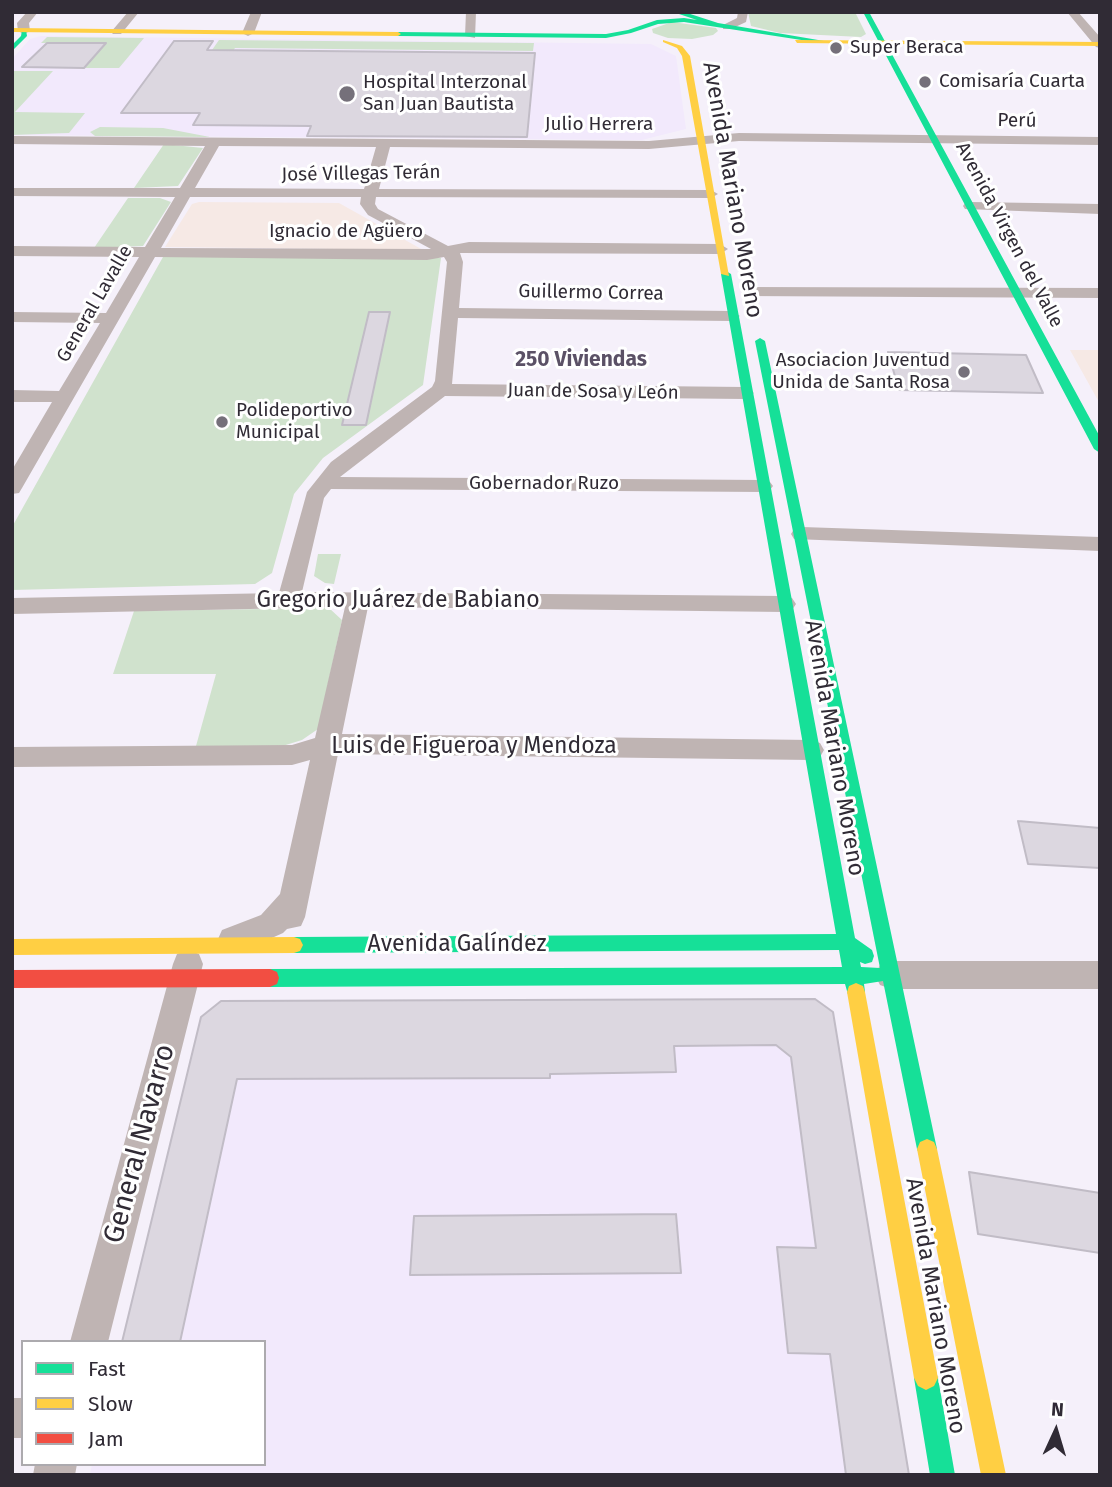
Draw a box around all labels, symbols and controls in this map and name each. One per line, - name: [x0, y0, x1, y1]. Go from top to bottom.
- place label: Super Beraca: [850, 37, 964, 59]
- marker: Super Beraca: [828, 40, 844, 56]
- street label: Avenida Mariano Moreno: [696, 60, 768, 320]
- place label: Comisaría Cuarta: [939, 71, 1085, 93]
- place label: Hospital Interzonal San Juan Bautista: [363, 72, 527, 116]
- marker: Comisaría Cuarta: [917, 74, 933, 90]
- marker: Hospital Interzonal San Juan Bautista: [337, 84, 357, 104]
- street label: Perú: [997, 109, 1037, 133]
- street label: Julio Herrera: [545, 114, 653, 136]
- street label: Avenida Virgen del Valle: [950, 138, 1068, 332]
- street label: José Villegas Terán: [281, 161, 441, 187]
- street label: Ignacio de Agüero: [269, 221, 423, 243]
- street label: General Lavalle: [52, 242, 138, 366]
- street label: Guillermo Correa: [518, 280, 664, 306]
- district label: 250 Viviendas: [515, 347, 647, 373]
- place label: Asociacion Juventud Unida de Santa Rosa: [772, 350, 950, 394]
- marker: Asociacion Juventud Unida de Santa Rosa: [956, 364, 972, 380]
- street label: Juan de Sosa y León: [507, 379, 679, 405]
- place label: Polideportivo Municipal: [236, 400, 353, 444]
- marker: Polideportivo Municipal: [214, 414, 230, 430]
- street label: Gobernador Ruzo: [469, 473, 619, 495]
- street label: Gregorio Juárez de Babiano: [256, 587, 540, 615]
- street label: Avenida Mariano Moreno: [798, 618, 870, 878]
- street label: Luis de Figueroa y Mendoza: [331, 733, 617, 761]
- street label: Avenida Galíndez: [368, 931, 546, 959]
- street label: General Navarro: [97, 1041, 183, 1247]
- street label: Avenida Mariano Moreno: [899, 1176, 971, 1436]
- legend: [21, 1340, 266, 1466]
- text: Fast: [88, 1356, 126, 1382]
- text: Slow: [88, 1391, 133, 1417]
- north arrow: [1021, 1396, 1091, 1466]
- text: N: [1050, 1398, 1065, 1421]
- text: Jam: [88, 1426, 124, 1452]

